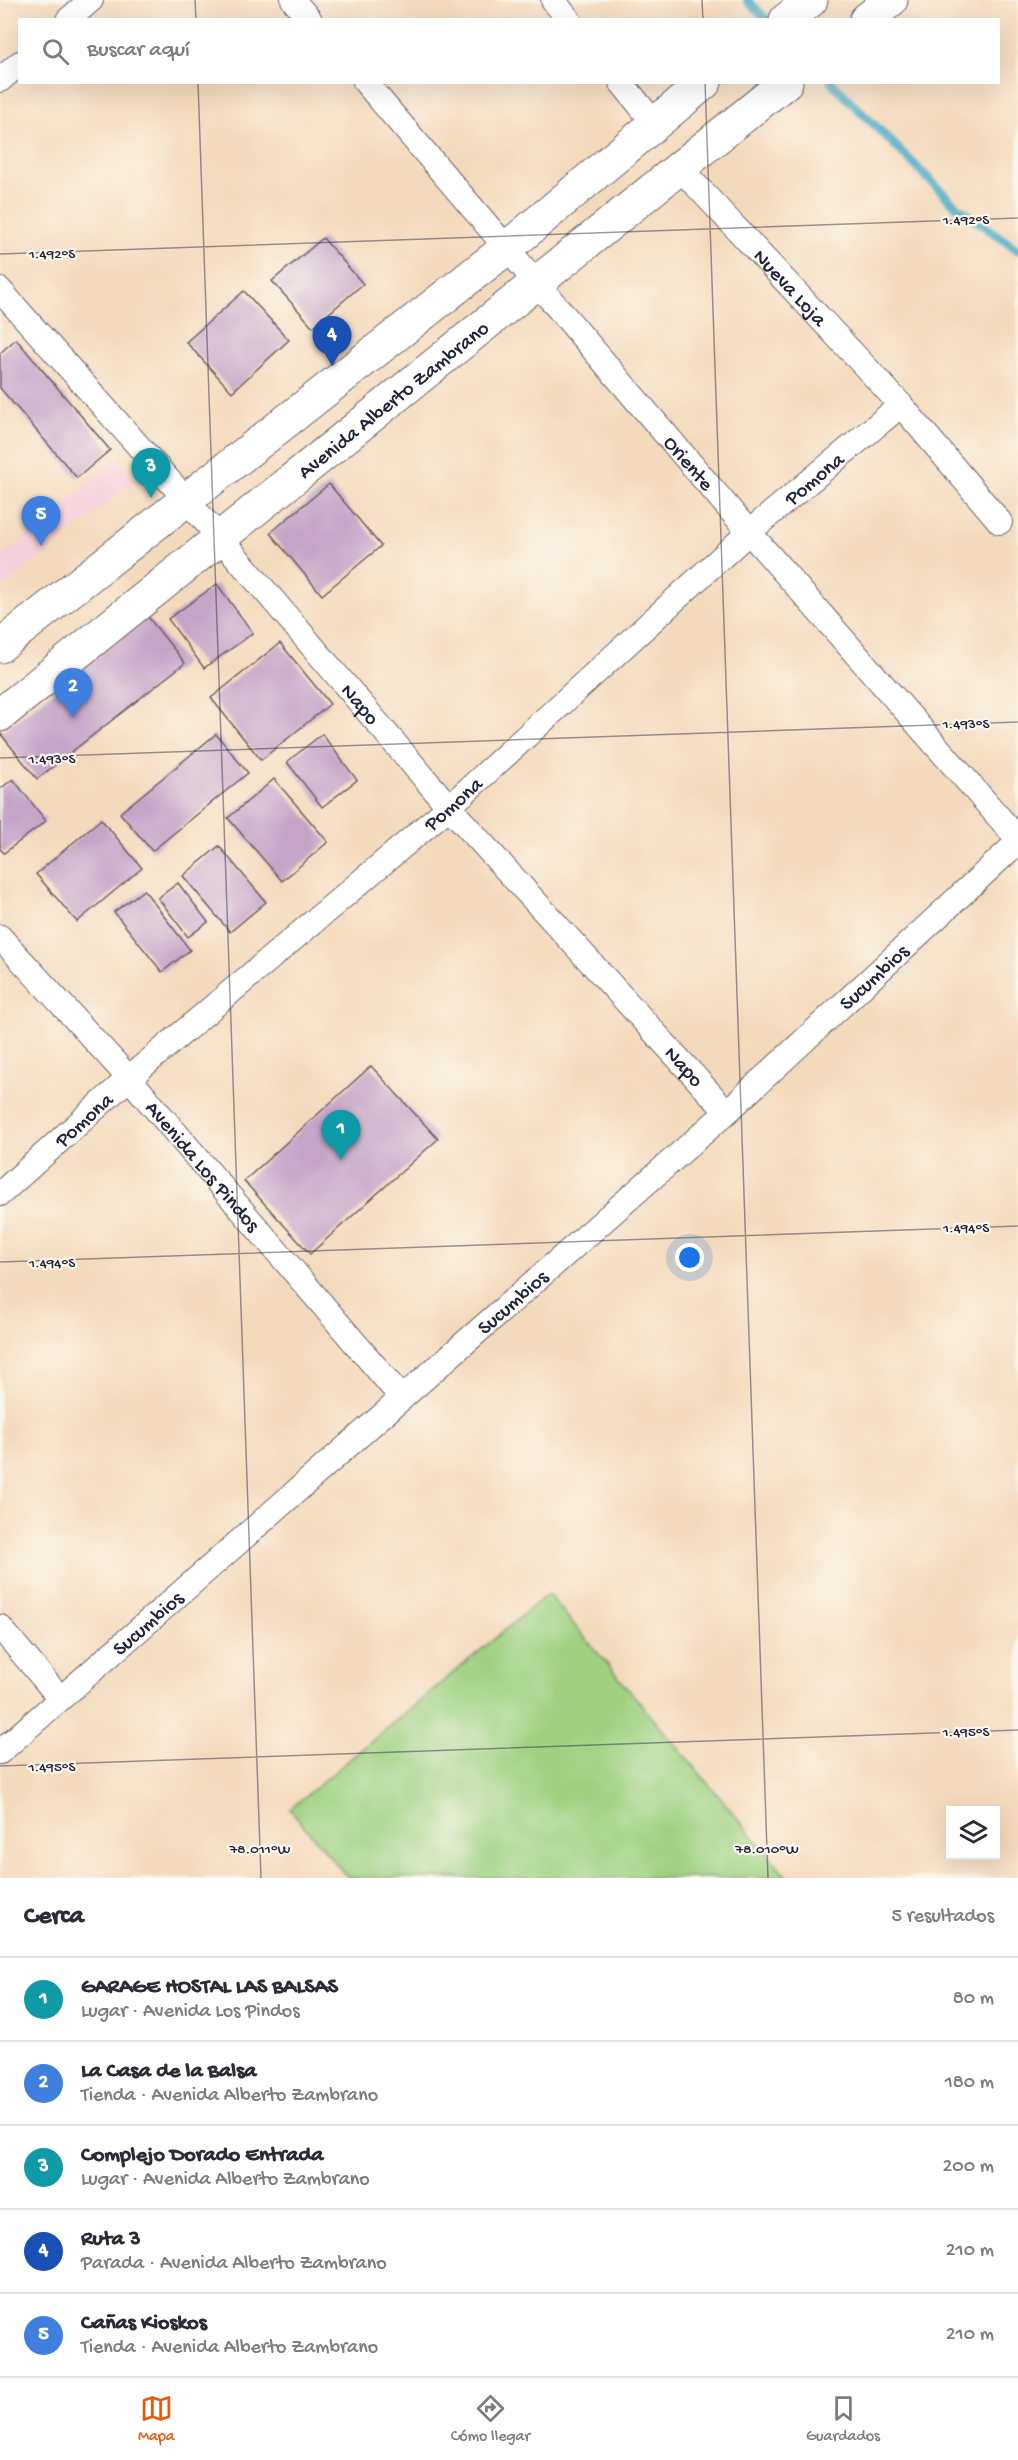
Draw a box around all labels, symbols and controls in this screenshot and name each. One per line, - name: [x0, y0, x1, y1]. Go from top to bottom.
- search box: [18, 18, 1000, 84]
- icon: search: [39, 35, 72, 68]
- text: Buscar aquí: [87, 38, 190, 64]
- text: 1.492°S: [942, 212, 989, 230]
- street label: Nueva Loja: [746, 245, 831, 334]
- text: 1.492°S: [28, 246, 75, 264]
- pin: 4: [312, 316, 352, 366]
- street label: Avenida Alberto Zambrano: [294, 317, 495, 486]
- street label: Oriente: [656, 432, 718, 498]
- pin: 3: [132, 448, 170, 498]
- street label: Pomona: [780, 448, 852, 513]
- pin: 5: [22, 496, 60, 546]
- pin: 2: [54, 668, 92, 718]
- street label: Napo: [334, 680, 383, 732]
- text: 1.493°S: [942, 716, 989, 734]
- text: 1.493°S: [28, 751, 75, 769]
- street label: Pomona: [420, 772, 490, 839]
- street label: Sucumbios: [836, 940, 916, 1017]
- street label: Napo: [657, 1043, 707, 1094]
- street label: Pomona: [51, 1088, 121, 1155]
- street label: Avenida Los Pindos: [138, 1097, 265, 1239]
- pin: 1: [322, 1110, 360, 1160]
- text: 1.494°S: [942, 1220, 989, 1238]
- your location: [675, 1243, 704, 1272]
- text: 1.494°S: [28, 1255, 75, 1273]
- street label: Sucumbios: [474, 1265, 556, 1342]
- street label: Sucumbios: [109, 1587, 191, 1663]
- text: 1.495°S: [942, 1724, 990, 1742]
- text: 1.495°S: [28, 1759, 76, 1777]
- map controls: [946, 1806, 1000, 1860]
- button: layers: [946, 1806, 1000, 1860]
- text: 78.011°W: [229, 1841, 291, 1859]
- text: 78.010°W: [734, 1841, 799, 1859]
- text: Cerca: [24, 1902, 84, 1933]
- text: 5 resultados: [891, 1906, 994, 1929]
- text: GARAGE HOSTAL LAS BALSAS: [81, 1975, 338, 2001]
- text: 1: [39, 1988, 48, 2011]
- text: 80 m: [953, 1988, 994, 2011]
- text: Lugar · Avenida Los Pindos: [81, 2001, 300, 2024]
- text: La Casa de la Balsa: [81, 2059, 256, 2085]
- text: 2: [39, 2072, 48, 2095]
- text: 180 m: [945, 2072, 994, 2095]
- text: Tienda · Avenida Alberto Zambrano: [81, 2085, 378, 2108]
- text: Complejo Dorado Entrada: [81, 2143, 324, 2169]
- text: 3: [38, 2156, 49, 2179]
- text: 200 m: [943, 2156, 994, 2179]
- text: Lugar · Avenida Alberto Zambrano: [81, 2169, 370, 2192]
- text: Ruta 3: [81, 2227, 141, 2253]
- text: 4: [39, 2240, 48, 2263]
- text: 210 m: [946, 2240, 994, 2263]
- text: Parada · Avenida Alberto Zambrano: [81, 2253, 387, 2276]
- text: Cañas Kioskos: [81, 2311, 207, 2337]
- text: 5: [38, 2324, 49, 2347]
- text: 210 m: [946, 2324, 994, 2347]
- text: Tienda · Avenida Alberto Zambrano: [81, 2337, 378, 2360]
- tab: Mapa: [138, 2392, 175, 2447]
- tab: Cómo llegar: [451, 2392, 530, 2447]
- tab: Guardados: [806, 2392, 880, 2447]

